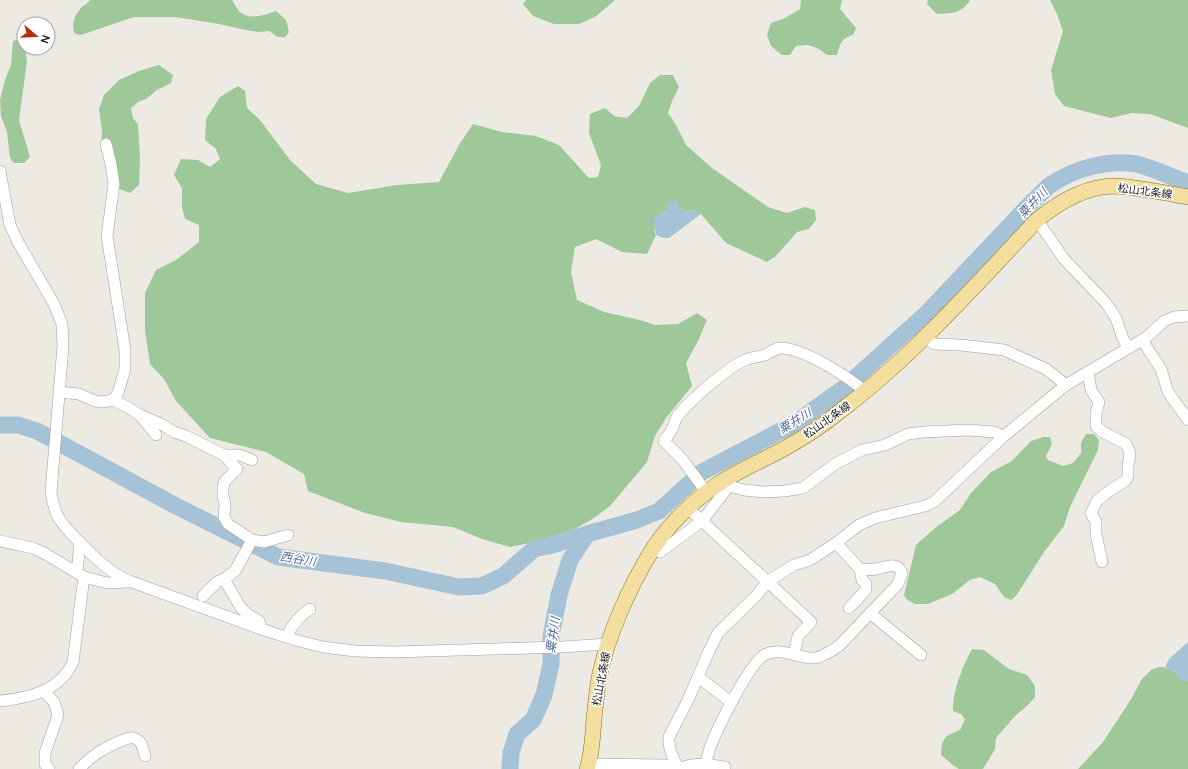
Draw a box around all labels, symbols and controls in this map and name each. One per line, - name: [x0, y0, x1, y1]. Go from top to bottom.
- north arrow: [16, 16, 56, 56]
- text: N: [38, 33, 53, 45]
- street label: 松山北条線: [1117, 181, 1173, 201]
- water label: 粟井川: [1015, 183, 1053, 222]
- street label: 松山北条線: [800, 398, 854, 442]
- water label: 粟井川: [775, 404, 816, 437]
- water label: 西谷川: [279, 548, 319, 570]
- water label: 粟井川: [543, 614, 564, 654]
- street label: 松山北条線: [589, 651, 613, 707]

